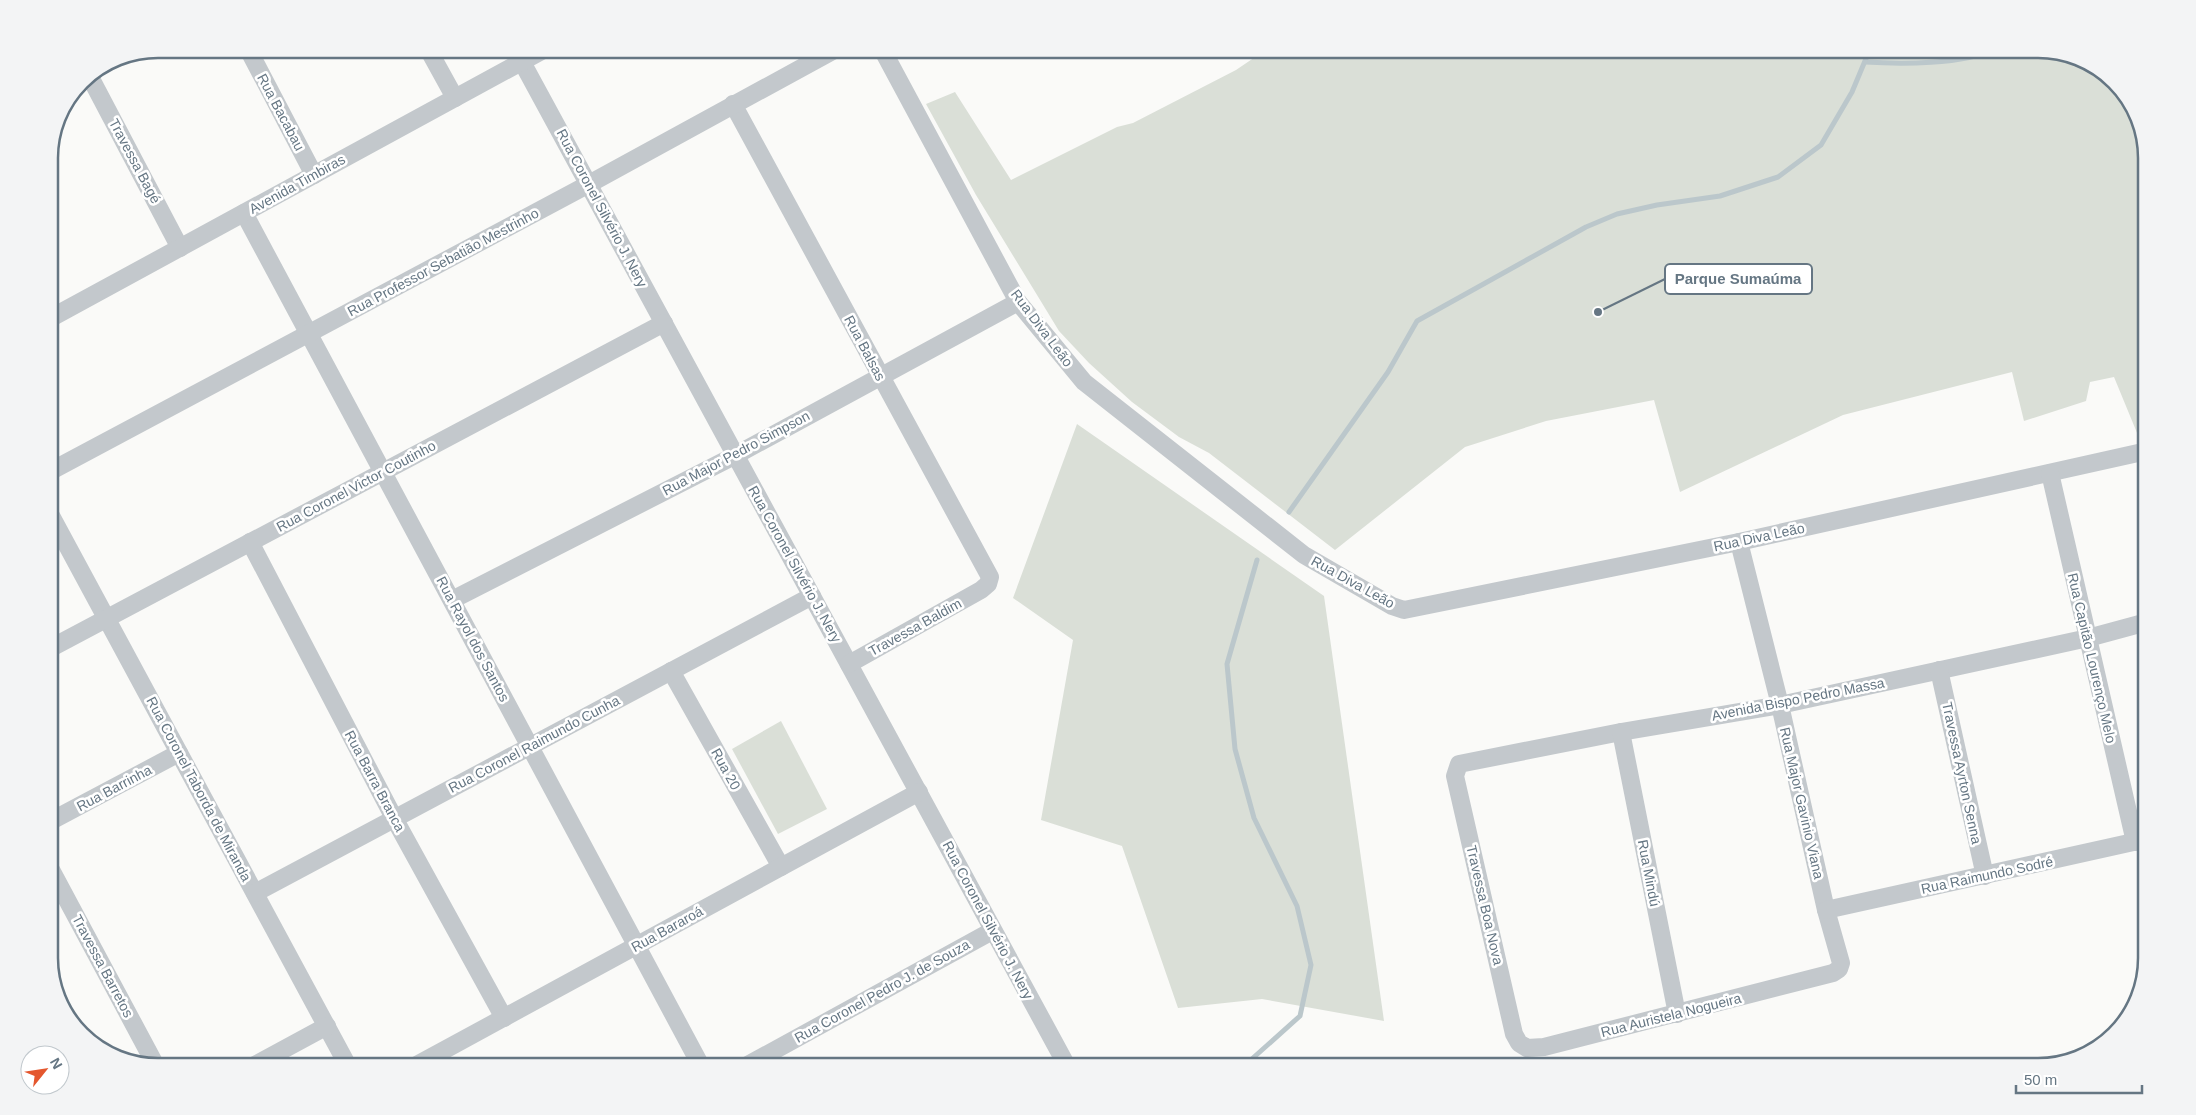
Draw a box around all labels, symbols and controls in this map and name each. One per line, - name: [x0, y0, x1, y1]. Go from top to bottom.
- street label: Rua Bacabau: [254, 71, 308, 153]
- street label: Travessa Bagé: [106, 116, 164, 206]
- street label: Rua Coronel Silvério J. Nery: [553, 126, 651, 290]
- street label: Avenida Timbiras: [246, 151, 348, 217]
- street label: Rua Professor Sebatião Mestrinho: [345, 205, 541, 319]
- callout: Parque Sumaúma: [1665, 264, 1812, 294]
- text: Parque Sumaúma: [1675, 270, 1802, 287]
- street label: Rua Diva Leão: [1008, 286, 1076, 370]
- street label: Rua Balsas: [841, 313, 889, 383]
- street label: Rua Major Pedro Simpson: [660, 407, 812, 499]
- street label: Rua Coronel Victor Coutinho: [274, 437, 439, 535]
- street label: Rua Coronel Silvério J. Nery: [745, 483, 845, 645]
- street label: Rua Diva Leão: [1712, 520, 1806, 554]
- street label: Rua Diva Leão: [1309, 553, 1398, 612]
- street label: Rua Capitão Lourenço Melo: [2065, 571, 2119, 745]
- street label: Rua Rayol dos Santos: [433, 574, 513, 704]
- street label: Travessa Baldim: [866, 595, 964, 659]
- street label: Avenida Bispo Pedro Massa: [1710, 674, 1886, 724]
- street label: Rua Coronel Raimundo Cunha: [446, 692, 622, 796]
- street label: Rua Coronel Taborda de Miranda: [143, 694, 255, 884]
- street label: Travessa Ayrton Senna: [1939, 701, 1985, 846]
- street label: Rua Major Gavinio Viana: [1777, 725, 1827, 881]
- street label: Rua Barra Branca: [342, 728, 408, 834]
- street label: Rua 20: [708, 745, 744, 793]
- street label: Rua Barrinha: [74, 761, 154, 814]
- street label: Rua Coronel Silvério J. Nery: [939, 838, 1037, 1002]
- street label: Rua Mindú: [1635, 838, 1663, 908]
- street label: Travessa Boa Nova: [1463, 844, 1507, 967]
- street label: Rua Raimundo Sodré: [1919, 853, 2055, 897]
- street label: Rua Bararoá: [628, 903, 706, 955]
- street label: Travessa Barretos: [69, 912, 137, 1020]
- street label: Rua Coronel Pedro J. de Souza: [792, 936, 973, 1046]
- street label: Rua Auristela Nogueira: [1599, 990, 1743, 1040]
- north arrow: [20, 1045, 70, 1095]
- text: N: [47, 1055, 66, 1072]
- scale bar: [2016, 1062, 2142, 1094]
- text: 50 m: [2024, 1071, 2057, 1088]

